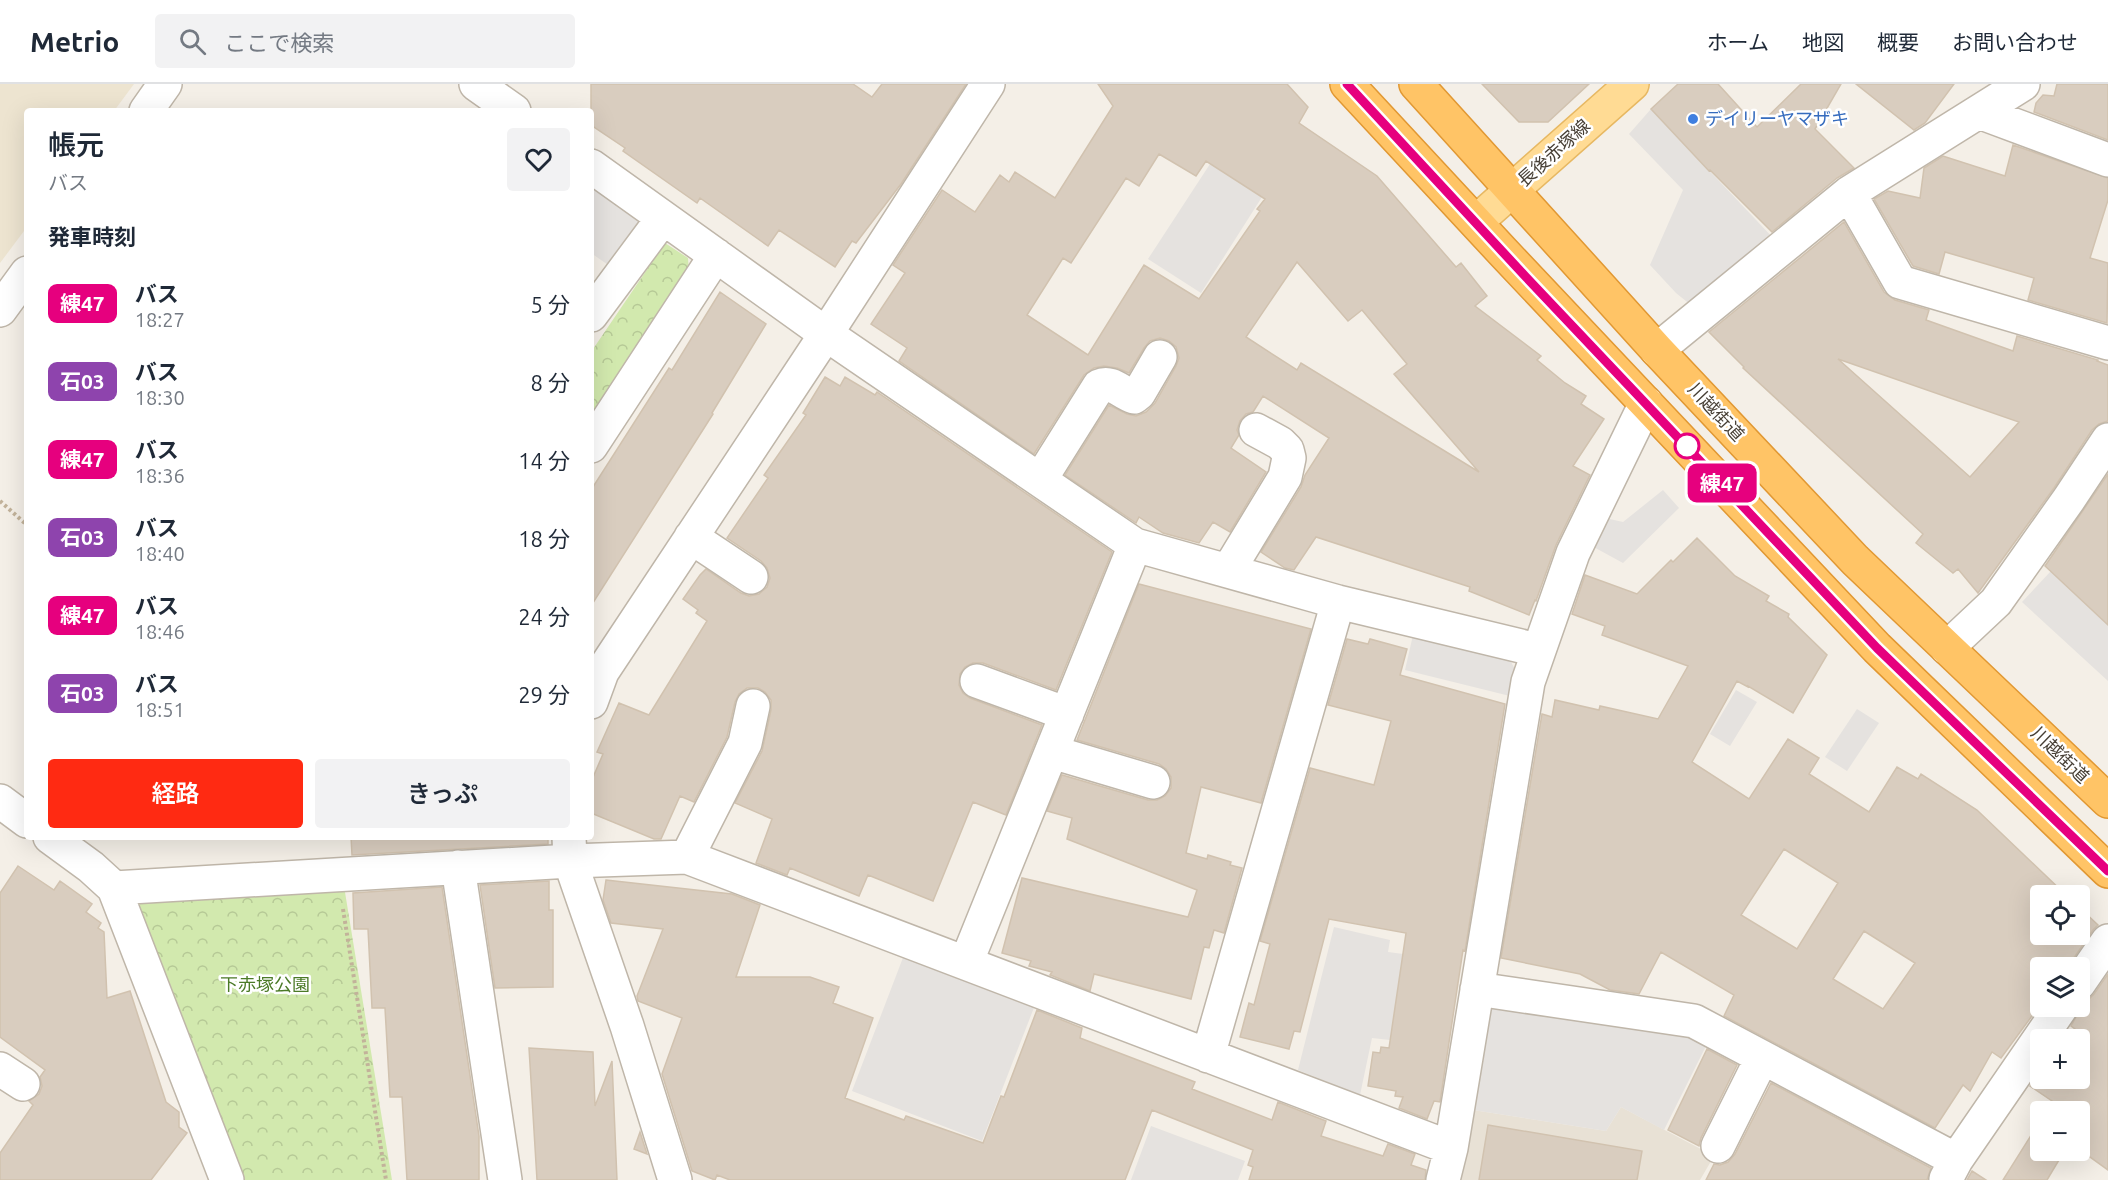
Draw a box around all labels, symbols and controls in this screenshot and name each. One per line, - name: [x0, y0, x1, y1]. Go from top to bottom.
- search box: [155, 14, 575, 68]
- icon: search: [176, 25, 209, 58]
- text: Metrio: [30, 26, 119, 57]
- text: ここで検索: [224, 30, 334, 55]
- text: ホーム: [1707, 30, 1769, 54]
- text: 地図: [1802, 30, 1844, 54]
- text: 概要: [1877, 30, 1919, 54]
- text: お問い合わせ: [1952, 30, 2078, 54]
- place label: デイリーヤマザキ: [1705, 108, 1849, 128]
- marker: デイリーヤマザキ: [1686, 112, 1700, 126]
- street label: 長後赤塚線: [1513, 115, 1593, 190]
- button: heart: [507, 128, 570, 191]
- text: 帳元: [48, 129, 104, 160]
- text: バス: [48, 171, 88, 194]
- text: 発車時刻: [48, 224, 136, 249]
- text: バス: [135, 281, 179, 306]
- text: 練47: [60, 291, 105, 315]
- text: 5 分: [531, 292, 570, 317]
- text: 18:27: [135, 308, 185, 331]
- text: バス: [135, 359, 179, 384]
- text: 石03: [60, 369, 105, 393]
- text: 8 分: [531, 370, 570, 395]
- street label: 川越街道: [1685, 378, 1749, 444]
- text: 18:30: [135, 386, 185, 409]
- unlabelled marker: [1674, 433, 1700, 459]
- text: バス: [135, 437, 179, 462]
- text: 練47: [60, 447, 105, 471]
- text: 14 分: [518, 448, 570, 473]
- text: 18:36: [135, 464, 185, 487]
- line badge: 練47: [1688, 464, 1756, 502]
- text: 練47: [1700, 471, 1744, 495]
- text: バス: [135, 515, 179, 540]
- text: 石03: [60, 525, 105, 549]
- text: 18 分: [518, 526, 570, 551]
- text: 18:40: [135, 542, 185, 565]
- text: バス: [135, 593, 179, 618]
- text: 練47: [60, 603, 105, 627]
- text: 24 分: [518, 604, 570, 629]
- text: 18:46: [135, 620, 185, 643]
- text: バス: [135, 671, 179, 696]
- text: 石03: [60, 681, 105, 705]
- text: 29 分: [518, 682, 570, 707]
- text: 18:51: [135, 698, 185, 721]
- street label: 川越街道: [2028, 722, 2094, 786]
- button: 経路: [48, 759, 303, 828]
- button: きっぷ: [315, 759, 570, 828]
- map controls: [2030, 885, 2090, 1161]
- button: locate: [2030, 885, 2090, 945]
- button: layers: [2030, 957, 2090, 1017]
- park label: 下赤塚公園: [220, 974, 310, 994]
- button: +: [2030, 1029, 2090, 1089]
- button: −: [2030, 1101, 2090, 1161]

